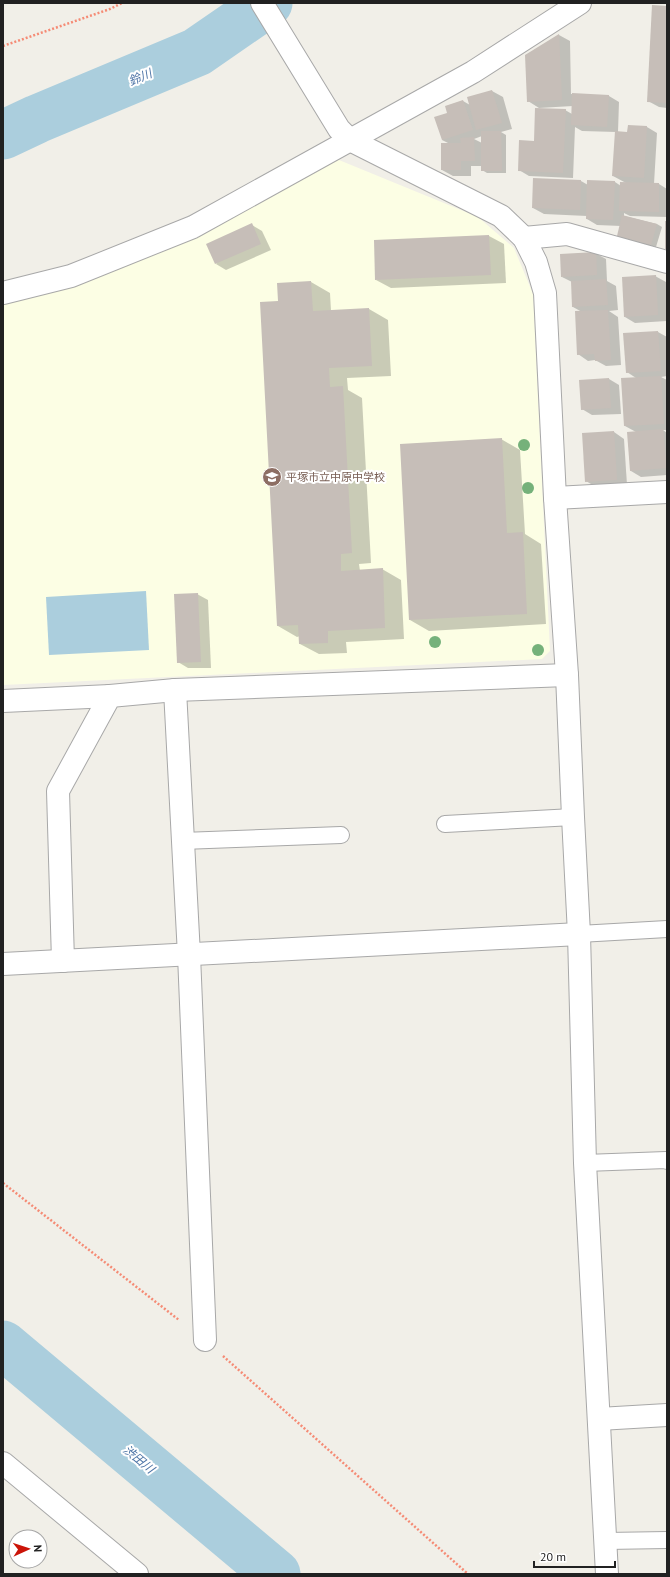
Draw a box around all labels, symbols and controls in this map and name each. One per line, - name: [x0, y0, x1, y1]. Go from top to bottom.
- water label: 鈴川: [126, 65, 156, 89]
- school or university icon: 平塚市立中原中学校: [261, 466, 283, 488]
- place label: 平塚市立中原中学校: [286, 470, 385, 484]
- water label: 渋田川: [120, 1442, 159, 1478]
- north arrow: [8, 1529, 48, 1569]
- scale bar: [534, 1543, 615, 1569]
- text: N: [31, 1544, 45, 1552]
- text: 20 m: [540, 1549, 566, 1564]

